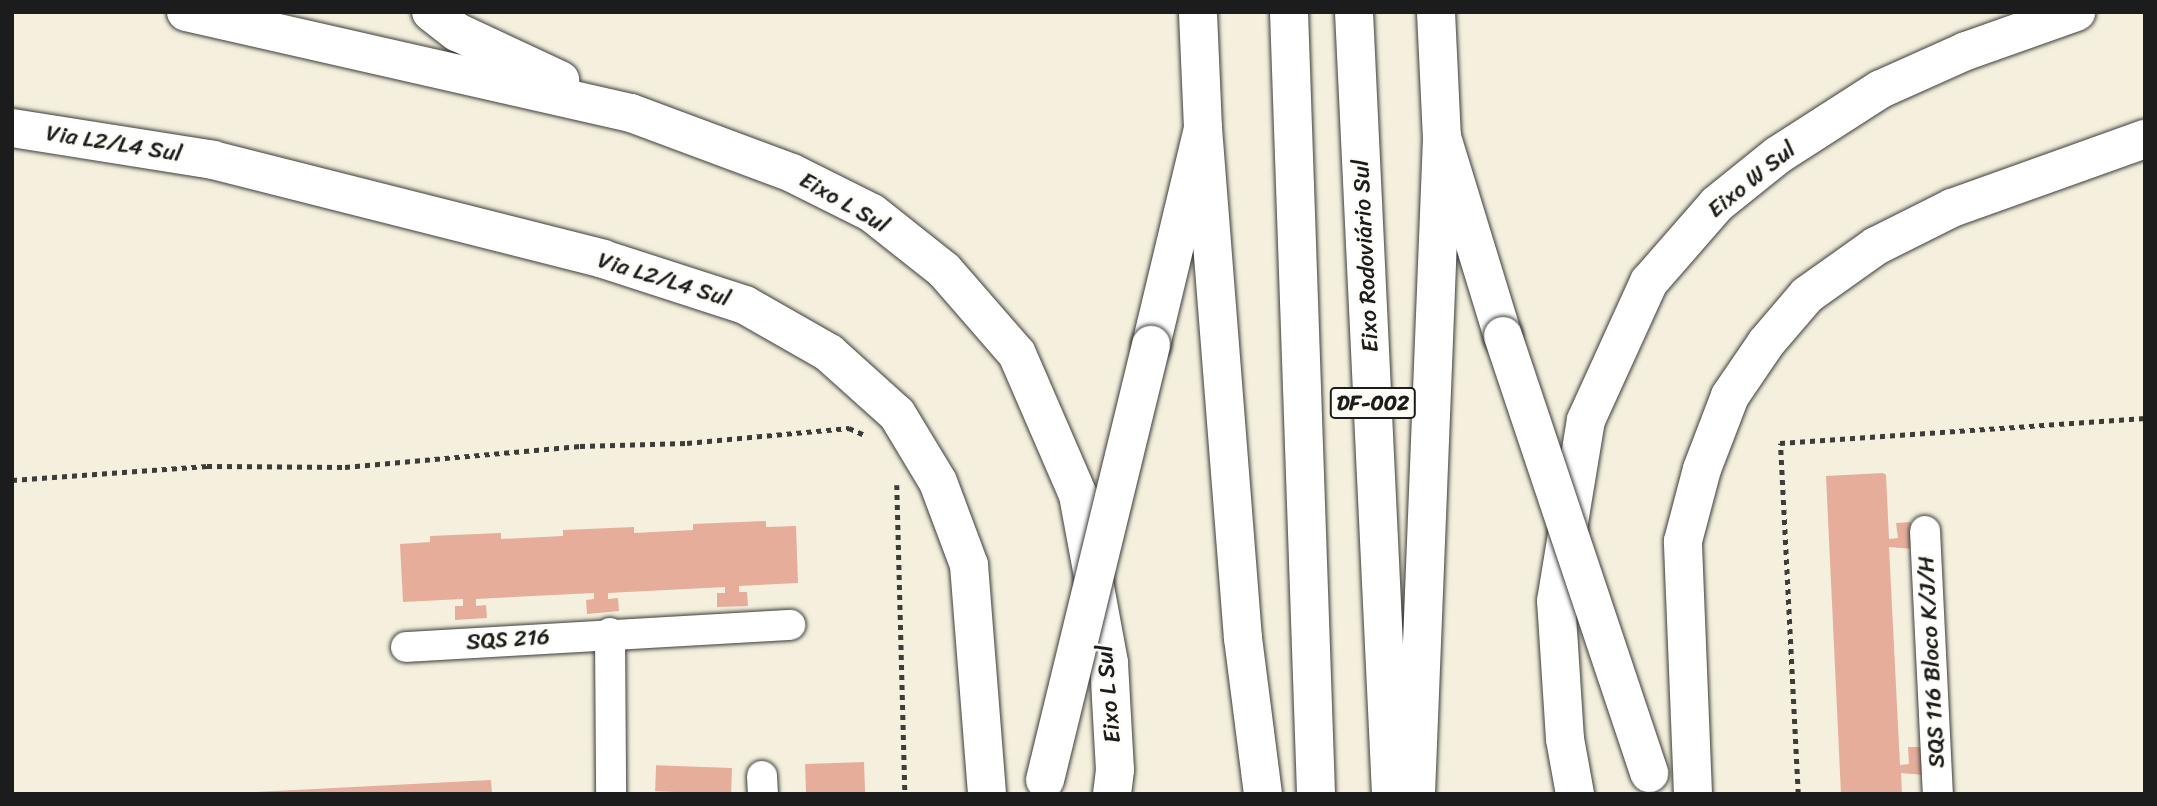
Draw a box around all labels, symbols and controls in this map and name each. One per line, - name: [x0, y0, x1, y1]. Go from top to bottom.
- street label: Via L2/L4 Sul: [44, 120, 184, 168]
- street label: Eixo W Sul: [1702, 136, 1802, 224]
- street label: Eixo Rodoviário Sul: [1347, 159, 1385, 353]
- street label: Eixo L Sul: [794, 166, 894, 240]
- street label: Via L2/L4 Sul: [594, 247, 734, 313]
- road number: DF-002: [1329, 386, 1417, 420]
- street label: SQS 116 Bloco K/J/H: [1913, 555, 1951, 769]
- street label: SQS 216: [465, 623, 551, 657]
- street label: Eixo L Sul: [1091, 644, 1127, 744]

